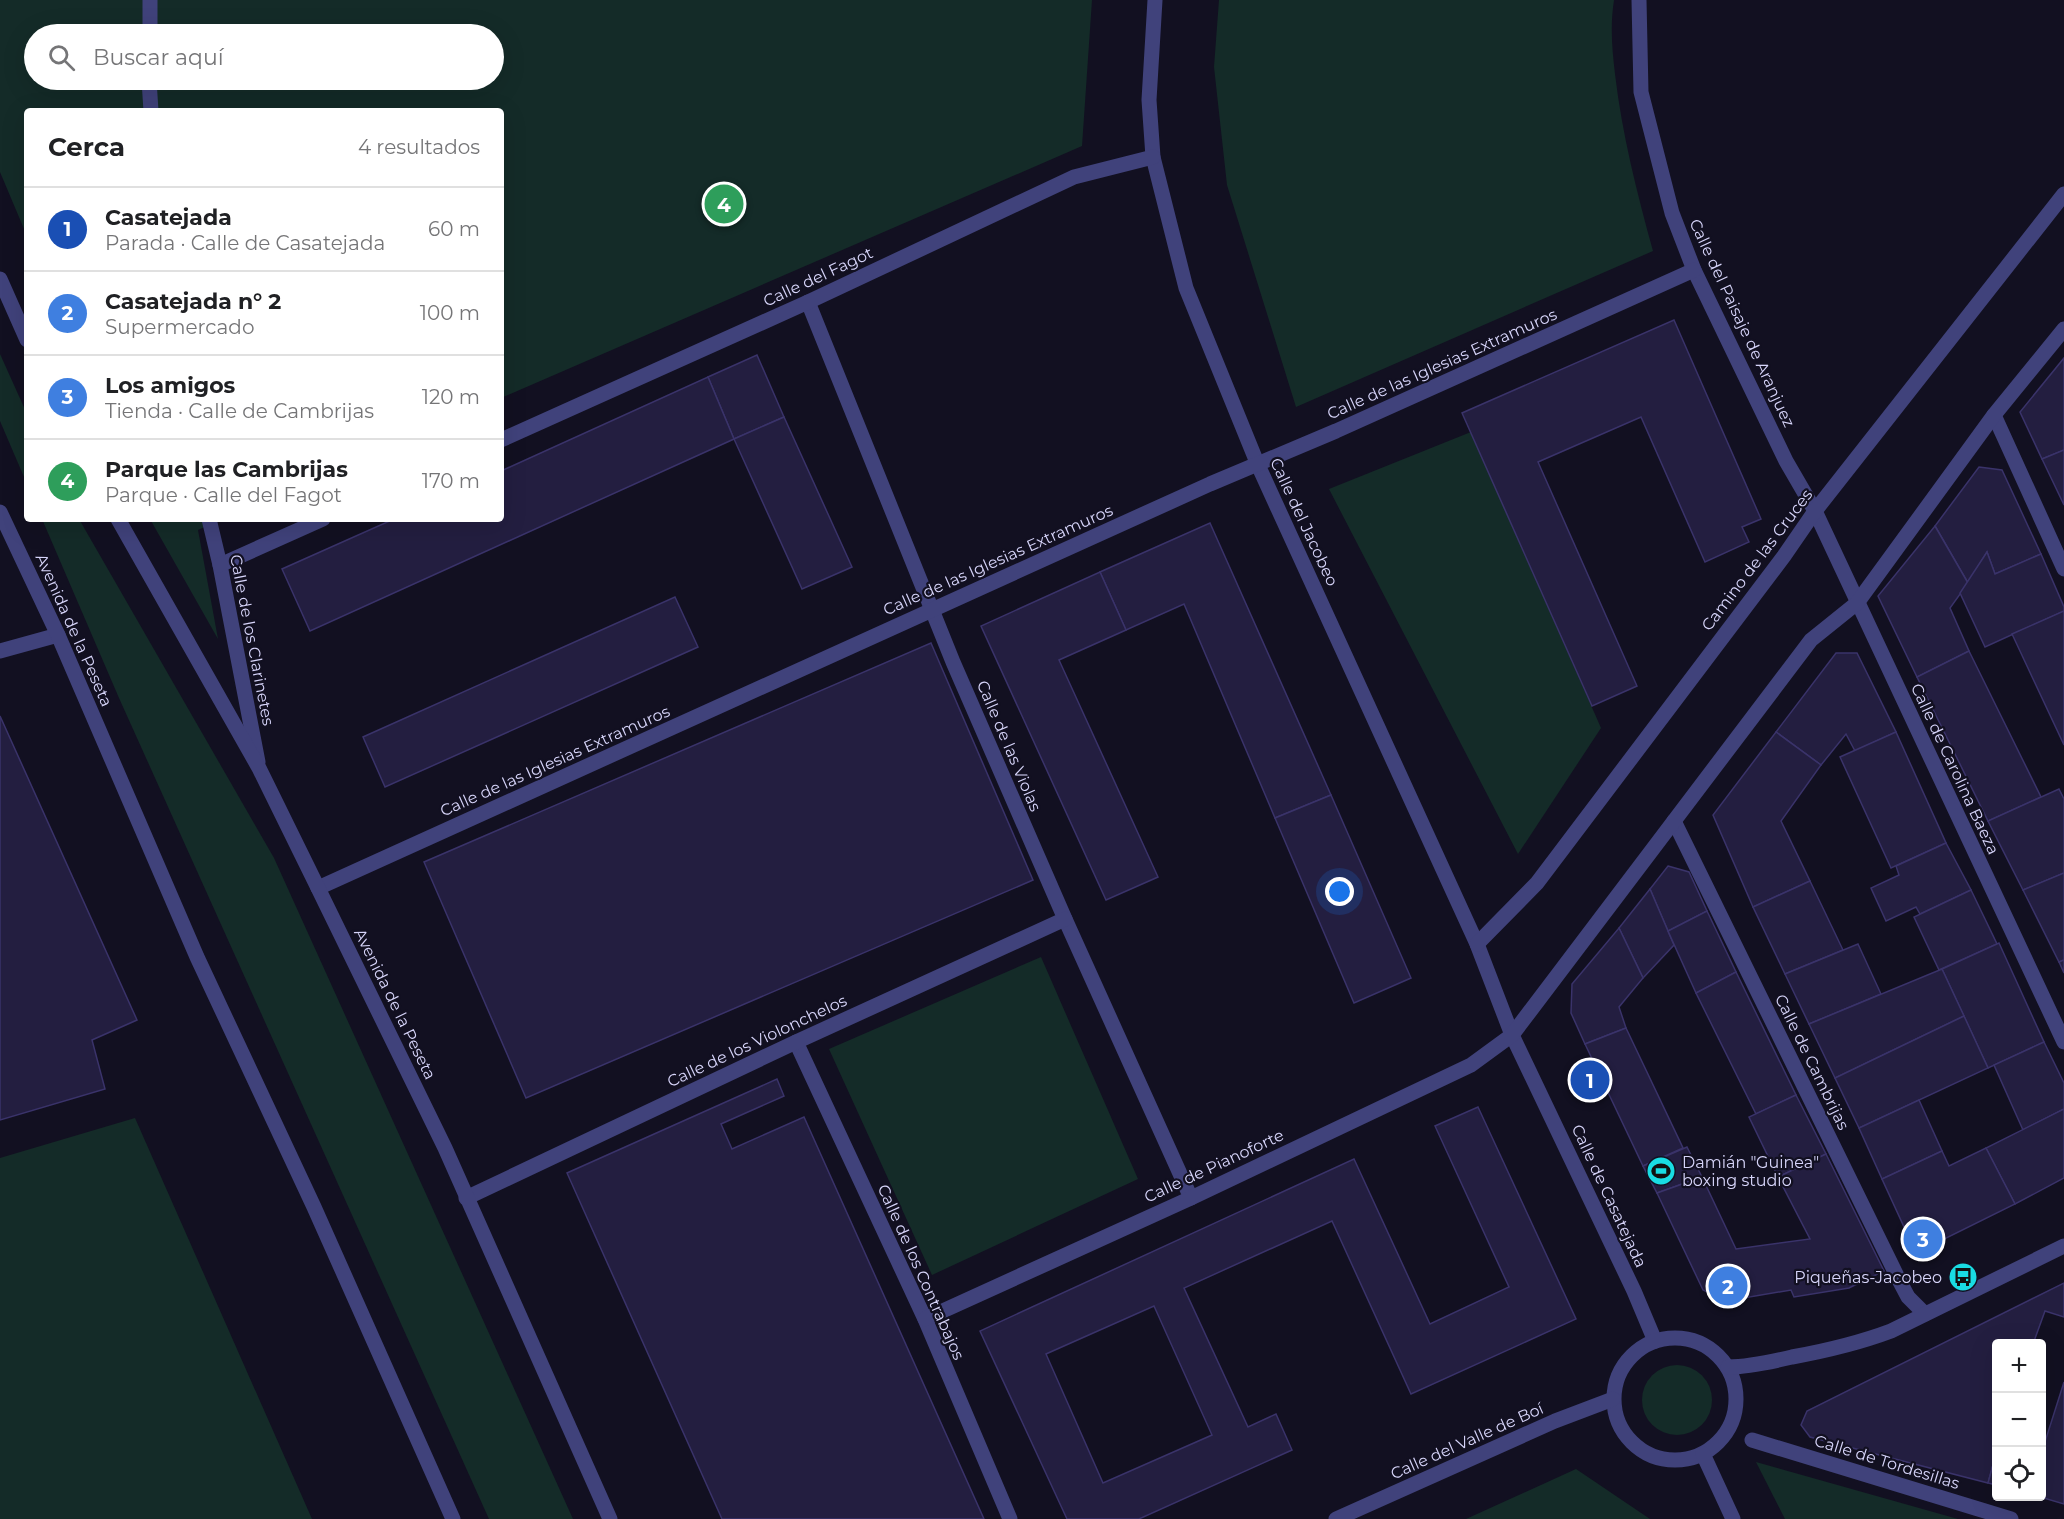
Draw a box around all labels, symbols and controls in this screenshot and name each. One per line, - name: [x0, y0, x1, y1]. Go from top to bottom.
- search box: [24, 24, 504, 90]
- icon: search: [45, 41, 78, 74]
- text: Buscar aquí: [93, 44, 224, 71]
- text: Cerca: [48, 131, 125, 163]
- text: 4 resultados: [358, 135, 480, 159]
- pin: 4: [704, 182, 744, 226]
- text: Casatejada: [105, 204, 232, 231]
- street label: Calle del Paisaje de Aranjuez: [1685, 216, 1799, 430]
- text: 1: [64, 217, 71, 241]
- text: 60 m: [428, 217, 480, 241]
- text: Parada · Calle de Casatejada: [105, 231, 385, 255]
- street label: Calle del Fagot: [760, 243, 876, 311]
- text: Casatejada n° 2: [105, 288, 281, 315]
- text: 2: [62, 301, 73, 325]
- text: 100 m: [420, 301, 480, 325]
- street label: Calle de las Iglesias Extramuros: [1324, 305, 1560, 423]
- text: Supermercado: [105, 315, 254, 339]
- text: Los amigos: [105, 372, 235, 399]
- text: 3: [62, 385, 73, 409]
- text: 120 m: [422, 385, 480, 409]
- text: Tienda · Calle de Cambrijas: [105, 399, 374, 423]
- street label: Calle del Jacobeo: [1266, 455, 1342, 589]
- text: Parque las Cambrijas: [105, 456, 348, 483]
- text: 4: [61, 469, 74, 493]
- text: 170 m: [422, 469, 480, 493]
- text: Parque · Calle del Fagot: [105, 483, 342, 507]
- street label: Camino de las Cruces: [1698, 485, 1817, 635]
- street label: Calle de las Iglesias Extramuros: [880, 501, 1116, 619]
- street label: Avenida de la Peseta: [32, 551, 116, 709]
- street label: Calle de los Clarinetes: [226, 553, 278, 727]
- street label: Calle de las Violas: [973, 678, 1045, 814]
- street label: Calle de Carolina Baeza: [1907, 680, 2003, 858]
- street label: Calle de las Iglesias Extramuros: [437, 702, 673, 820]
- your location: [1325, 877, 1354, 906]
- street label: Avenida de la Peseta: [350, 925, 440, 1083]
- street label: Calle de los Violonchelos: [664, 991, 850, 1091]
- street label: Calle de Cambrijas: [1771, 991, 1853, 1133]
- pin: 1: [1570, 1058, 1610, 1102]
- street label: Calle de Casatejada: [1568, 1121, 1650, 1271]
- street label: Calle de Pianoforte: [1141, 1125, 1287, 1207]
- place label: Damián "Guinea" boxing studio: [1682, 1153, 1819, 1190]
- sports icon: Damián "Guinea" boxing studio: [1645, 1155, 1677, 1187]
- street label: Calle de los Contrabajos: [874, 1181, 968, 1363]
- pin: 3: [1904, 1216, 1942, 1262]
- bus stop icon: Piqueñas-Jacobeo: [1947, 1261, 1979, 1293]
- pin: 2: [1708, 1264, 1748, 1308]
- place label: Piqueñas-Jacobeo: [1794, 1268, 1942, 1287]
- map controls: [1992, 1339, 2046, 1501]
- button: +: [1992, 1339, 2046, 1393]
- button: −: [1992, 1393, 2046, 1447]
- street label: Calle del Valle de Boí: [1388, 1398, 1547, 1483]
- street label: Calle de Tordesillas: [1812, 1431, 1962, 1493]
- button: locate: [1992, 1447, 2046, 1501]

